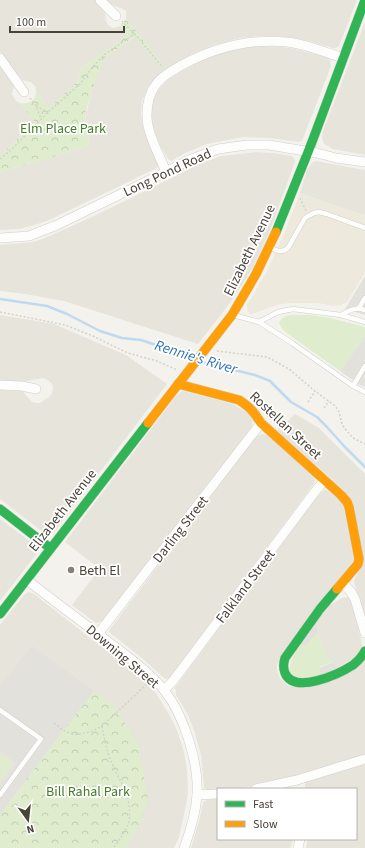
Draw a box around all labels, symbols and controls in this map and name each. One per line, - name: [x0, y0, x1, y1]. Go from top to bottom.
- scale bar: [10, 8, 124, 34]
- text: 100 m: [16, 14, 46, 31]
- park label: Elm Place Park: [20, 119, 106, 139]
- street label: Long Pond Road: [120, 144, 215, 202]
- street label: Elizabeth Avenue: [219, 201, 281, 300]
- water label: Rennie's River: [152, 335, 240, 380]
- street label: Rostellan Street: [245, 387, 326, 465]
- street label: Elizabeth Avenue: [24, 465, 101, 556]
- street label: Darling Street: [148, 492, 213, 567]
- street label: Falkland Street: [211, 545, 280, 628]
- place label: Beth El: [79, 561, 121, 581]
- marker: Beth El: [66, 565, 76, 575]
- street label: Downing Street: [81, 620, 163, 693]
- park label: Bill Rahal Park: [46, 782, 130, 802]
- legend: [217, 788, 357, 840]
- text: Fast: [253, 796, 273, 813]
- north arrow: [8, 800, 48, 840]
- text: Slow: [253, 816, 278, 833]
- text: N: [25, 821, 36, 837]

